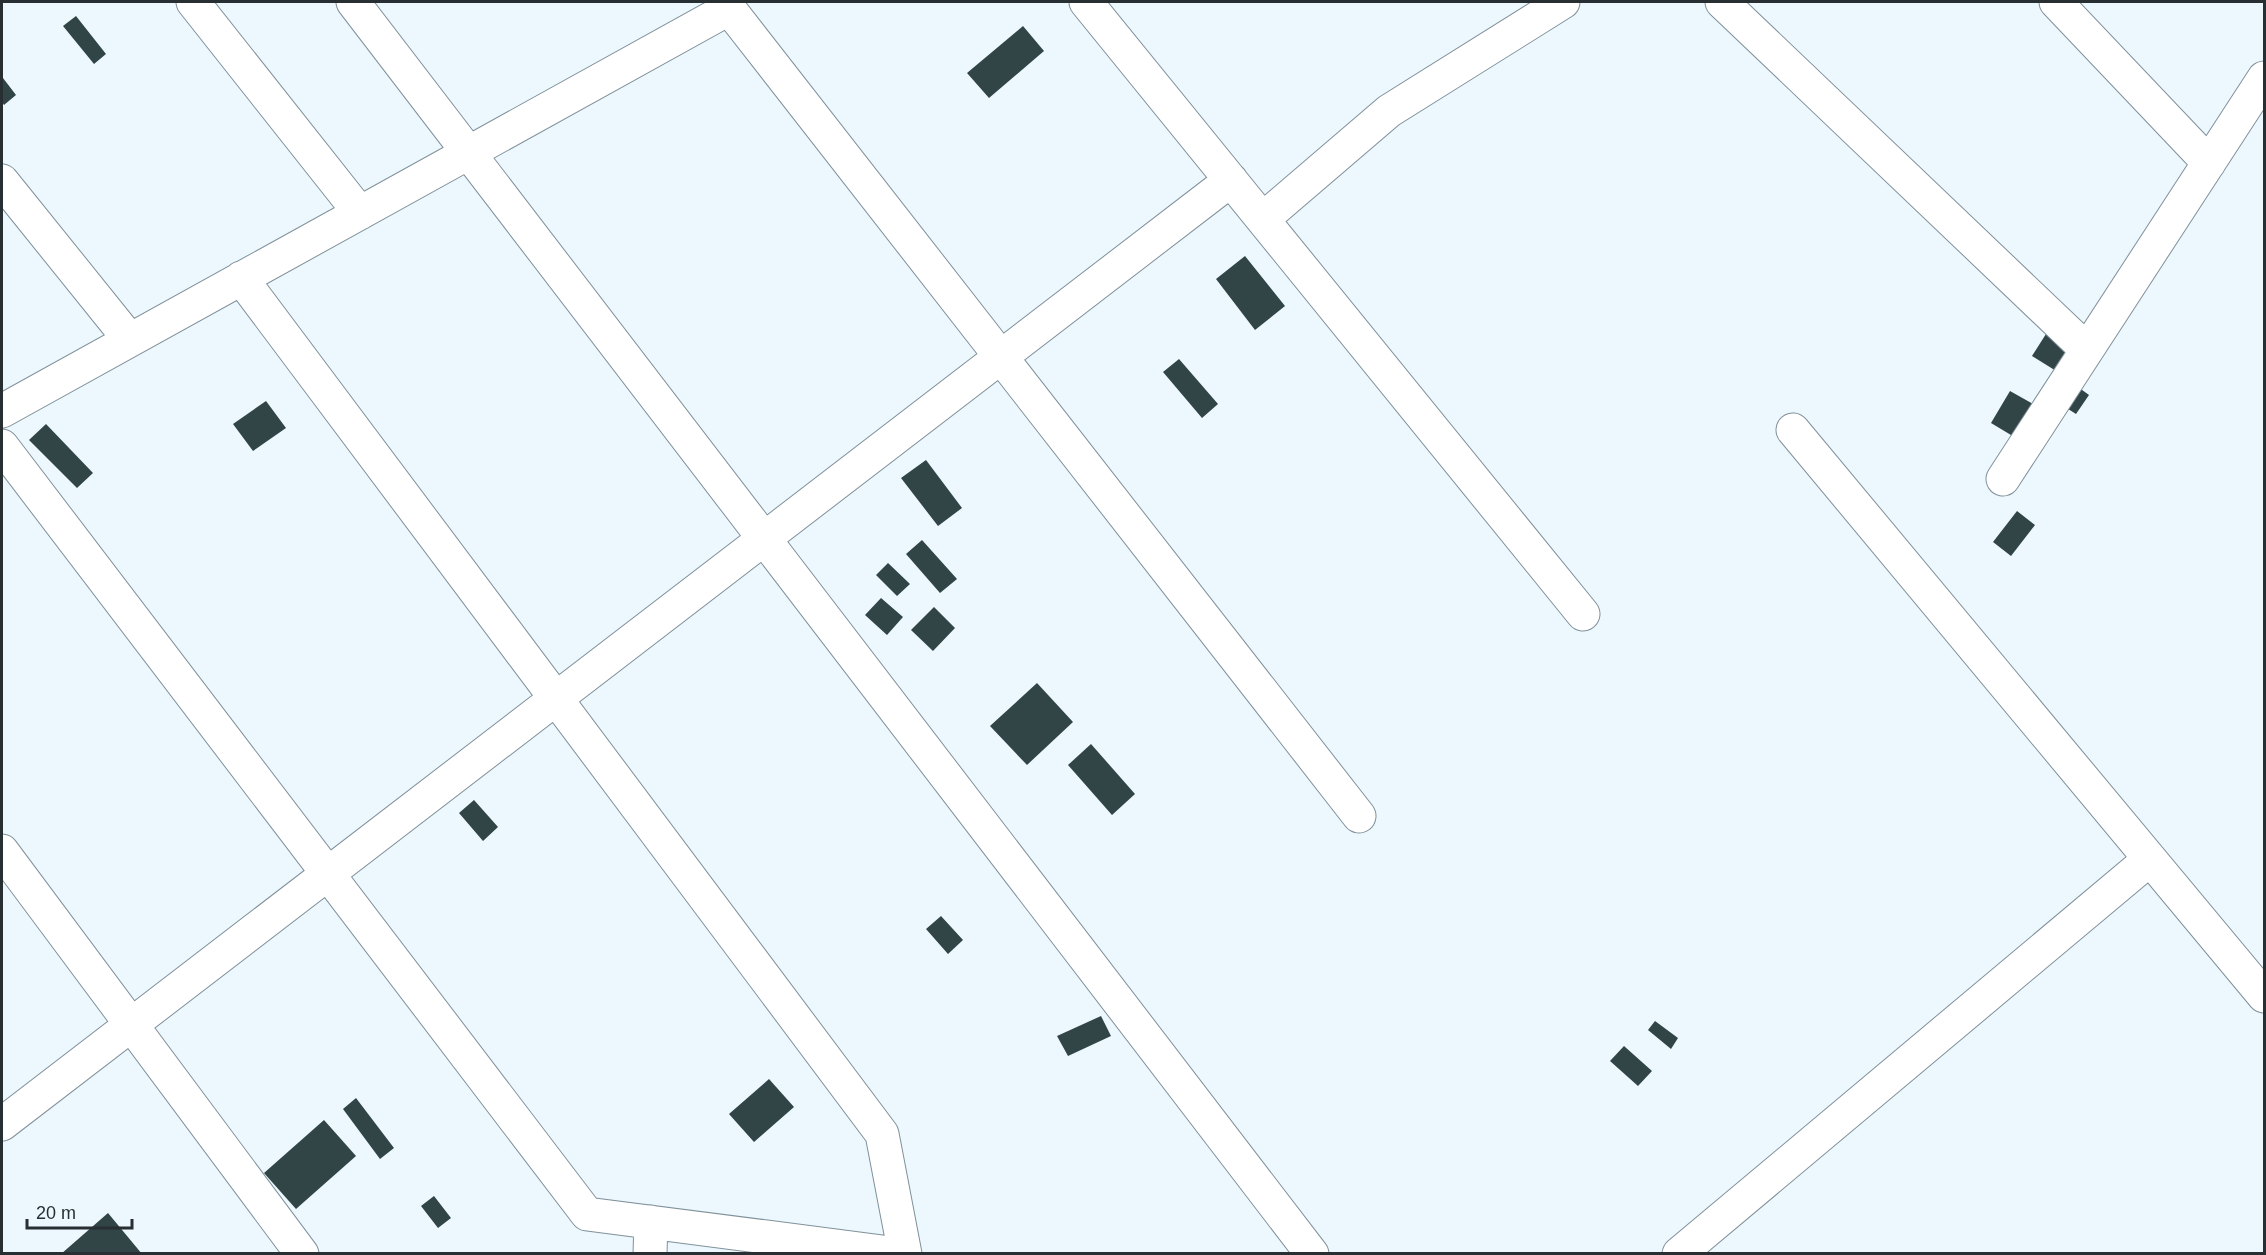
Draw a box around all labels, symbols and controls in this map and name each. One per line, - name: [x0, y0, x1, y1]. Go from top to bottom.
- scale bar: [27, 1192, 132, 1230]
- text: 20 m: [36, 1203, 76, 1223]

